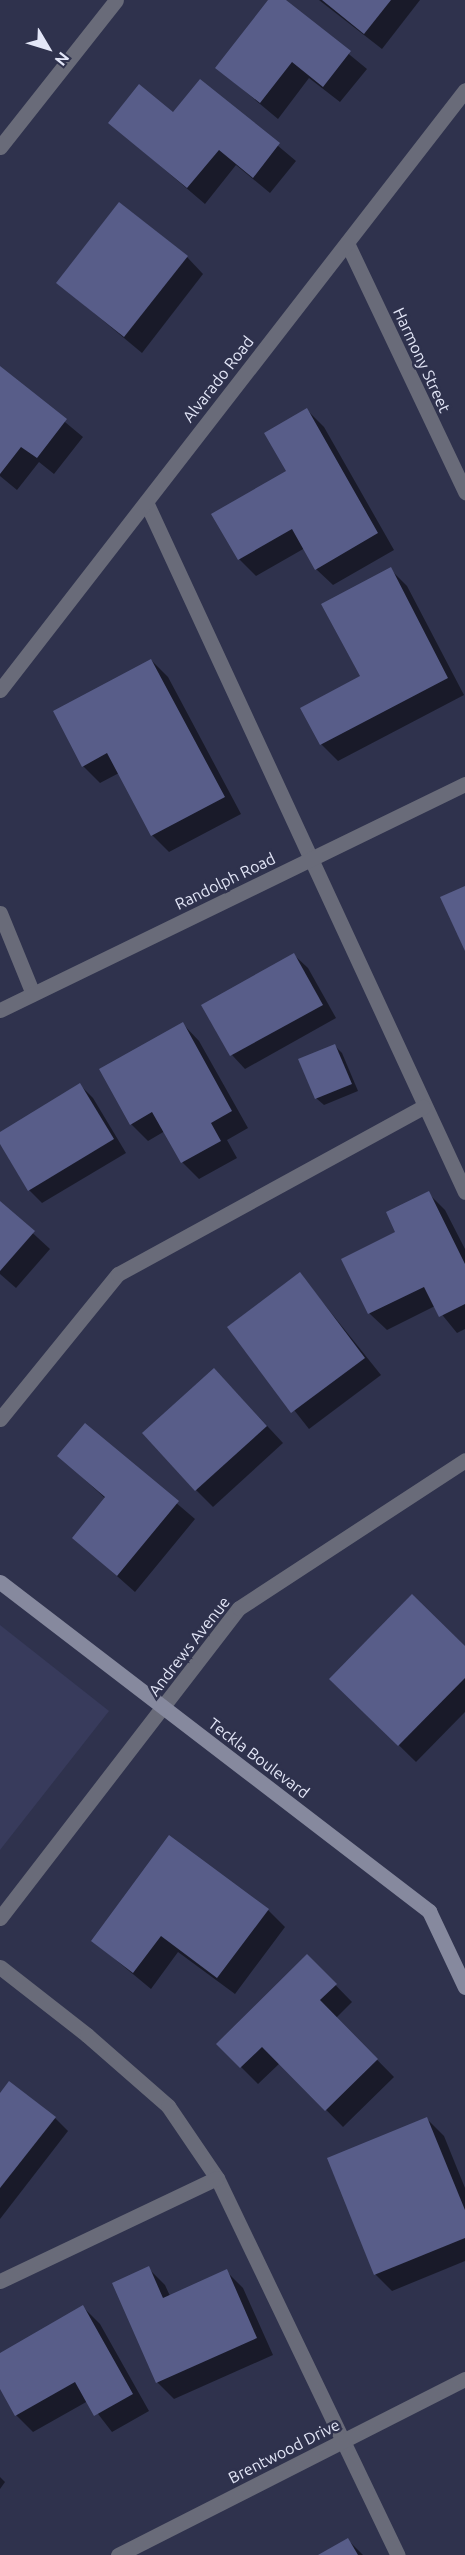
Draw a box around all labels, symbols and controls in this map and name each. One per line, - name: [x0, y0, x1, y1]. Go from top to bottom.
- north arrow: [18, 18, 78, 78]
- text: N: [51, 49, 73, 69]
- street label: Harmony Street: [389, 304, 455, 416]
- street label: Alvarado Road: [178, 332, 258, 426]
- street label: Randolph Road: [172, 848, 278, 914]
- street label: Andrews Avenue: [144, 1593, 234, 1699]
- street label: Teckla Boulevard: [205, 1714, 313, 1802]
- street label: Brentwood Drive: [225, 2415, 343, 2487]

